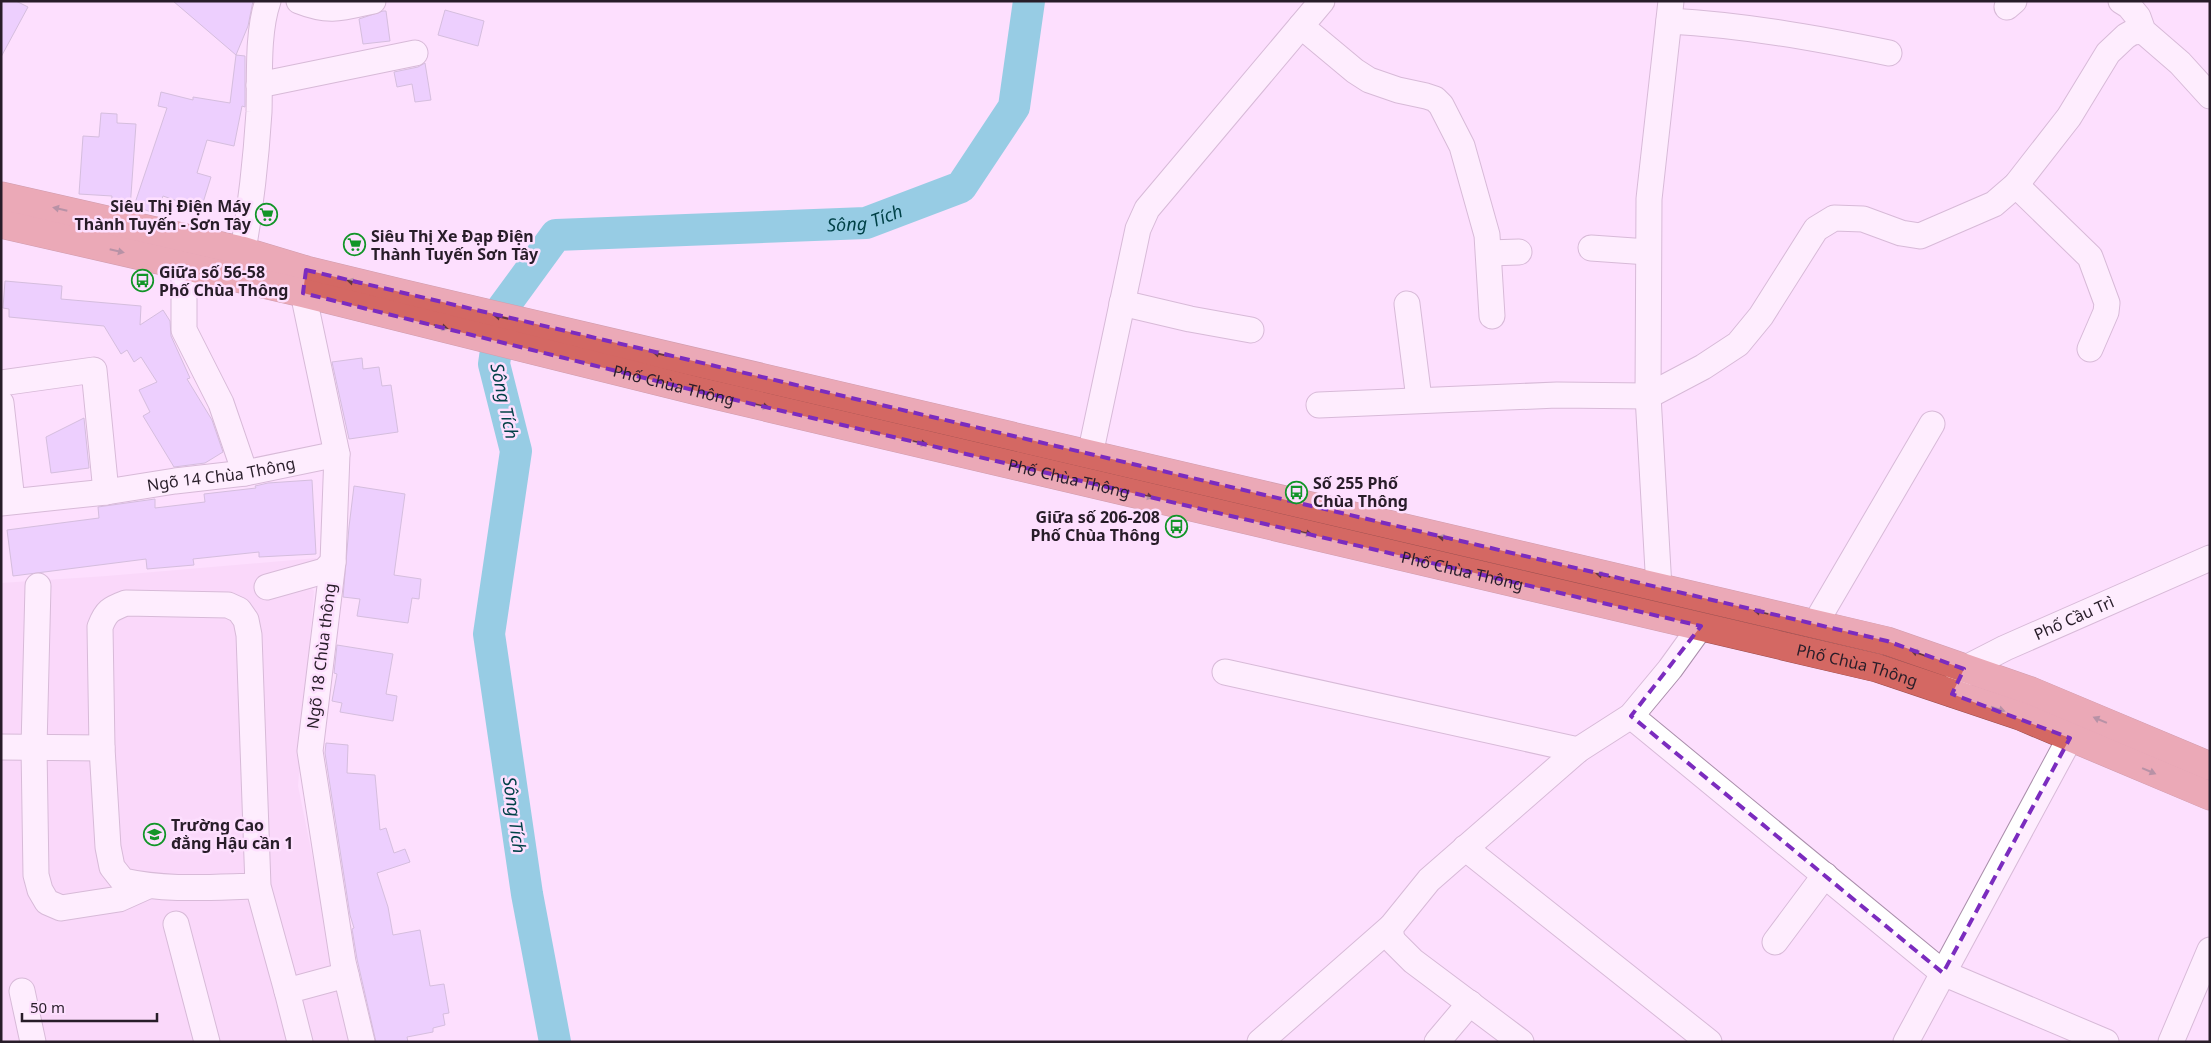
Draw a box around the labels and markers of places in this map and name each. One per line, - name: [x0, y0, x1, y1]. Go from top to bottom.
- place label: Siêu Thị Điện Máy Thành Tuyến - Sơn Tây: [75, 195, 252, 235]
- supermarket icon: Siêu Thị Điện Máy Thành Tuyến - Sơn Tây: [255, 203, 279, 227]
- place label: Siêu Thị Xe Đạp Điện Thành Tuyến Sơn Tây: [371, 225, 539, 265]
- supermarket icon: Siêu Thị Xe Đạp Điện Thành Tuyến Sơn Tây: [343, 233, 367, 257]
- place label: Giữa số 56-58 Phố Chùa Thông: [159, 261, 288, 301]
- bus stop icon: Giữa số 56-58 Phố Chùa Thông: [131, 269, 155, 293]
- place label: Số 255 Phố Chùa Thông: [1313, 472, 1408, 512]
- bus stop icon: Số 255 Phố Chùa Thông: [1285, 480, 1309, 504]
- place label: Giữa số 206-208 Phố Chùa Thông: [1031, 506, 1160, 546]
- bus stop icon: Giữa số 206-208 Phố Chùa Thông: [1164, 514, 1188, 538]
- place label: Trường Cao đẳng Hậu cần 1: [171, 814, 294, 854]
- school or university icon: Trường Cao đẳng Hậu cần 1: [143, 822, 167, 846]

